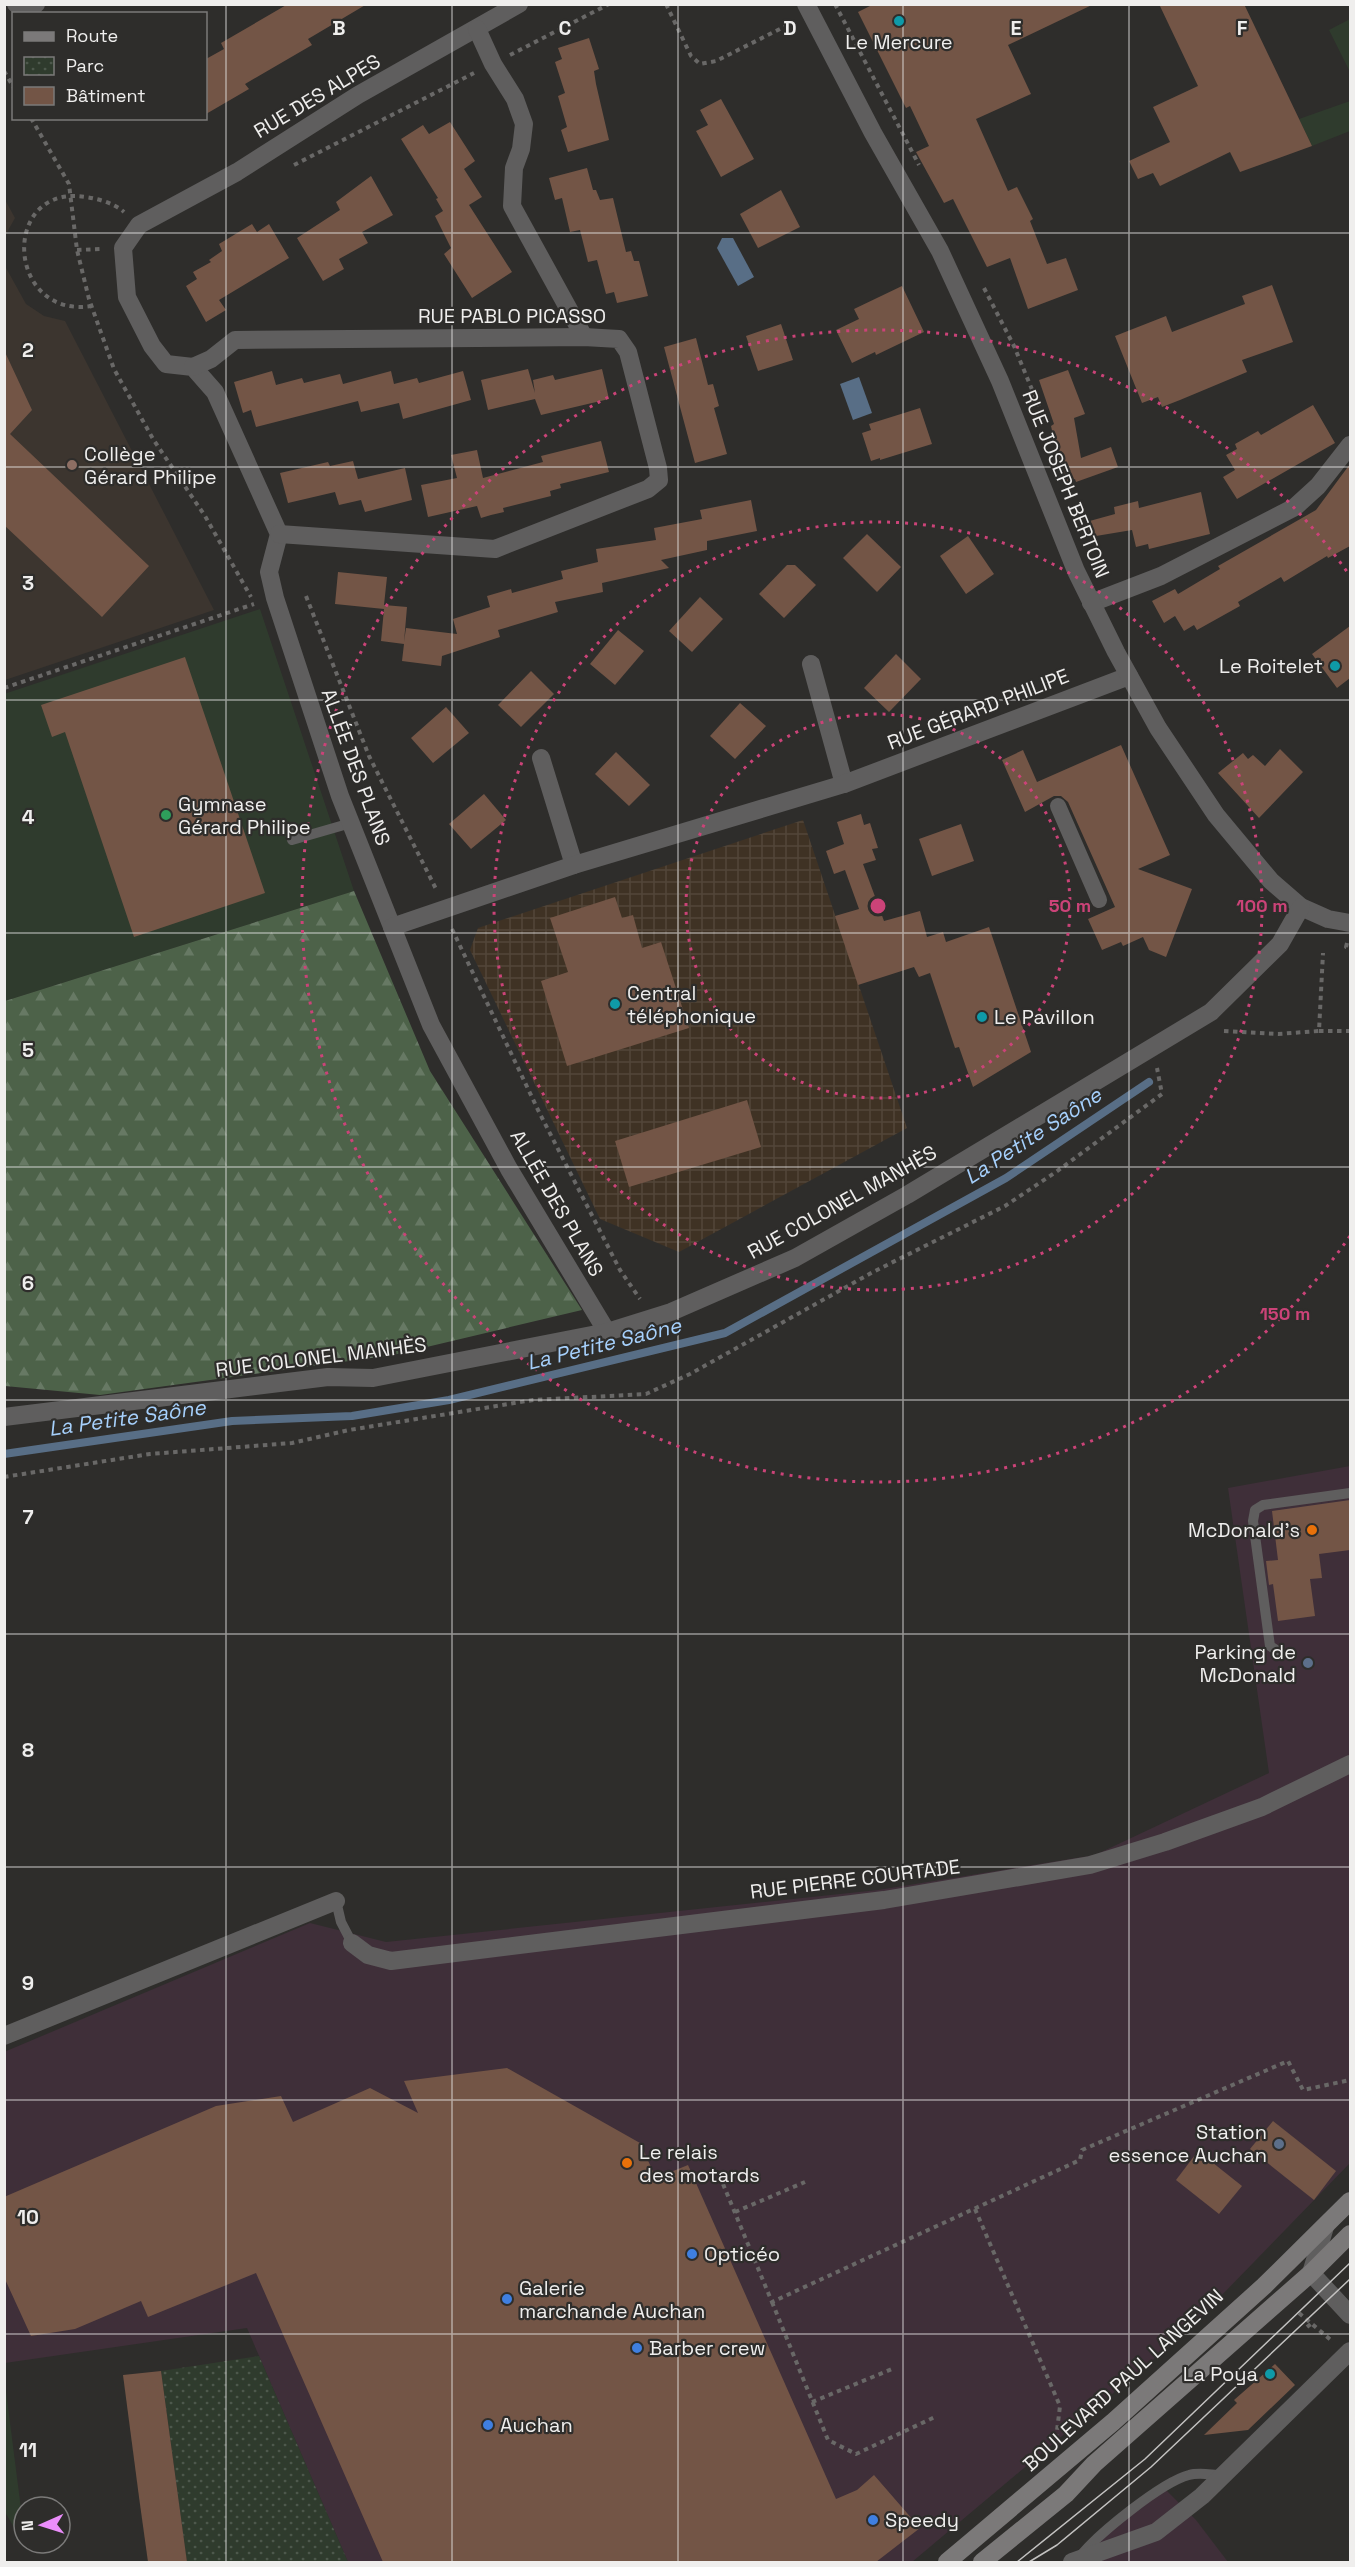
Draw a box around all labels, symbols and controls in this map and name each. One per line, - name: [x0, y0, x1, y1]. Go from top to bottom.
- legend: [12, 12, 207, 120]
- marker: Le Mercure: [892, 14, 906, 28]
- text: B: [332, 15, 346, 41]
- text: C: [559, 15, 572, 41]
- text: D: [783, 15, 797, 41]
- text: E: [1010, 15, 1022, 41]
- text: F: [1237, 15, 1248, 41]
- text: Route: [66, 24, 118, 47]
- place label: Le Mercure: [845, 29, 953, 55]
- street label: RUE DES ALPES: [249, 48, 385, 144]
- text: Parc: [66, 54, 104, 77]
- text: Bâtiment: [66, 84, 146, 107]
- street label: RUE PABLO PICASSO: [418, 303, 606, 329]
- text: 2: [22, 337, 34, 363]
- street label: RUE JOSEPH BERTOIN: [1016, 386, 1116, 582]
- place label: Collège Gérard Philipe: [84, 441, 217, 490]
- marker: Collège Gérard Philipe: [65, 458, 79, 472]
- text: 3: [22, 570, 34, 596]
- place label: Le Roitelet: [1219, 653, 1323, 679]
- marker: Le Roitelet: [1328, 659, 1342, 673]
- street label: RUE GÉRARD PHILIPE: [884, 662, 1072, 756]
- street label: ALLÉE DES PLANS: [316, 685, 396, 849]
- place label: Gymnase Gérard Philipe: [178, 791, 311, 840]
- text: 4: [22, 804, 35, 830]
- marker: Gymnase Gérard Philipe: [159, 808, 173, 822]
- text: 50 m: [1049, 894, 1091, 917]
- text: 100 m: [1236, 894, 1288, 917]
- centre of rings: [868, 896, 888, 916]
- place label: Central téléphonique: [627, 980, 756, 1029]
- marker: Central téléphonique: [608, 997, 622, 1011]
- place label: Le Pavillon: [994, 1004, 1095, 1030]
- marker: Le Pavillon: [975, 1010, 989, 1024]
- text: 5: [22, 1037, 34, 1063]
- water label: La Petite Saône: [959, 1080, 1108, 1190]
- street label: ALLÉE DES PLANS: [504, 1125, 610, 1281]
- street label: RUE COLONEL MANHÈS: [743, 1139, 941, 1265]
- text: 6: [22, 1270, 34, 1296]
- text: 150 m: [1260, 1302, 1310, 1325]
- water label: La Petite Saône: [524, 1311, 685, 1376]
- street label: RUE COLONEL MANHÈS: [214, 1331, 428, 1383]
- water label: La Petite Saône: [47, 1393, 209, 1442]
- text: 7: [22, 1504, 34, 1530]
- place label: McDonald's: [1188, 1517, 1300, 1543]
- marker: McDonald's: [1305, 1523, 1319, 1537]
- place label: Parking de McDonald: [1195, 1639, 1296, 1688]
- marker: Parking de McDonald: [1301, 1656, 1315, 1670]
- text: 8: [22, 1737, 34, 1763]
- street label: RUE PIERRE COURTADE: [748, 1853, 962, 1905]
- text: 9: [22, 1970, 34, 1996]
- place label: Station essence Auchan: [1108, 2119, 1267, 2168]
- marker: Station essence Auchan: [1272, 2137, 1286, 2151]
- place label: Le relais des motards: [639, 2139, 760, 2188]
- marker: Le relais des motards: [620, 2156, 634, 2170]
- text: 10: [17, 2204, 39, 2230]
- place label: Opticéo: [704, 2241, 780, 2267]
- marker: Opticéo: [685, 2247, 699, 2261]
- place label: Galerie marchande Auchan: [519, 2275, 705, 2324]
- street label: BOULEVARD PAUL LANGEVIN: [1017, 2283, 1229, 2477]
- marker: Galerie marchande Auchan: [500, 2292, 514, 2306]
- place label: Barber crew: [649, 2335, 765, 2361]
- marker: Barber crew: [630, 2341, 644, 2355]
- place label: La Poya: [1183, 2361, 1258, 2387]
- marker: La Poya: [1263, 2367, 1277, 2381]
- place label: Auchan: [500, 2412, 573, 2438]
- marker: Auchan: [481, 2418, 495, 2432]
- text: 11: [19, 2437, 37, 2463]
- north arrow: [12, 2495, 72, 2555]
- place label: Speedy: [885, 2507, 959, 2533]
- marker: Speedy: [866, 2513, 880, 2527]
- text: N: [17, 2520, 38, 2532]

